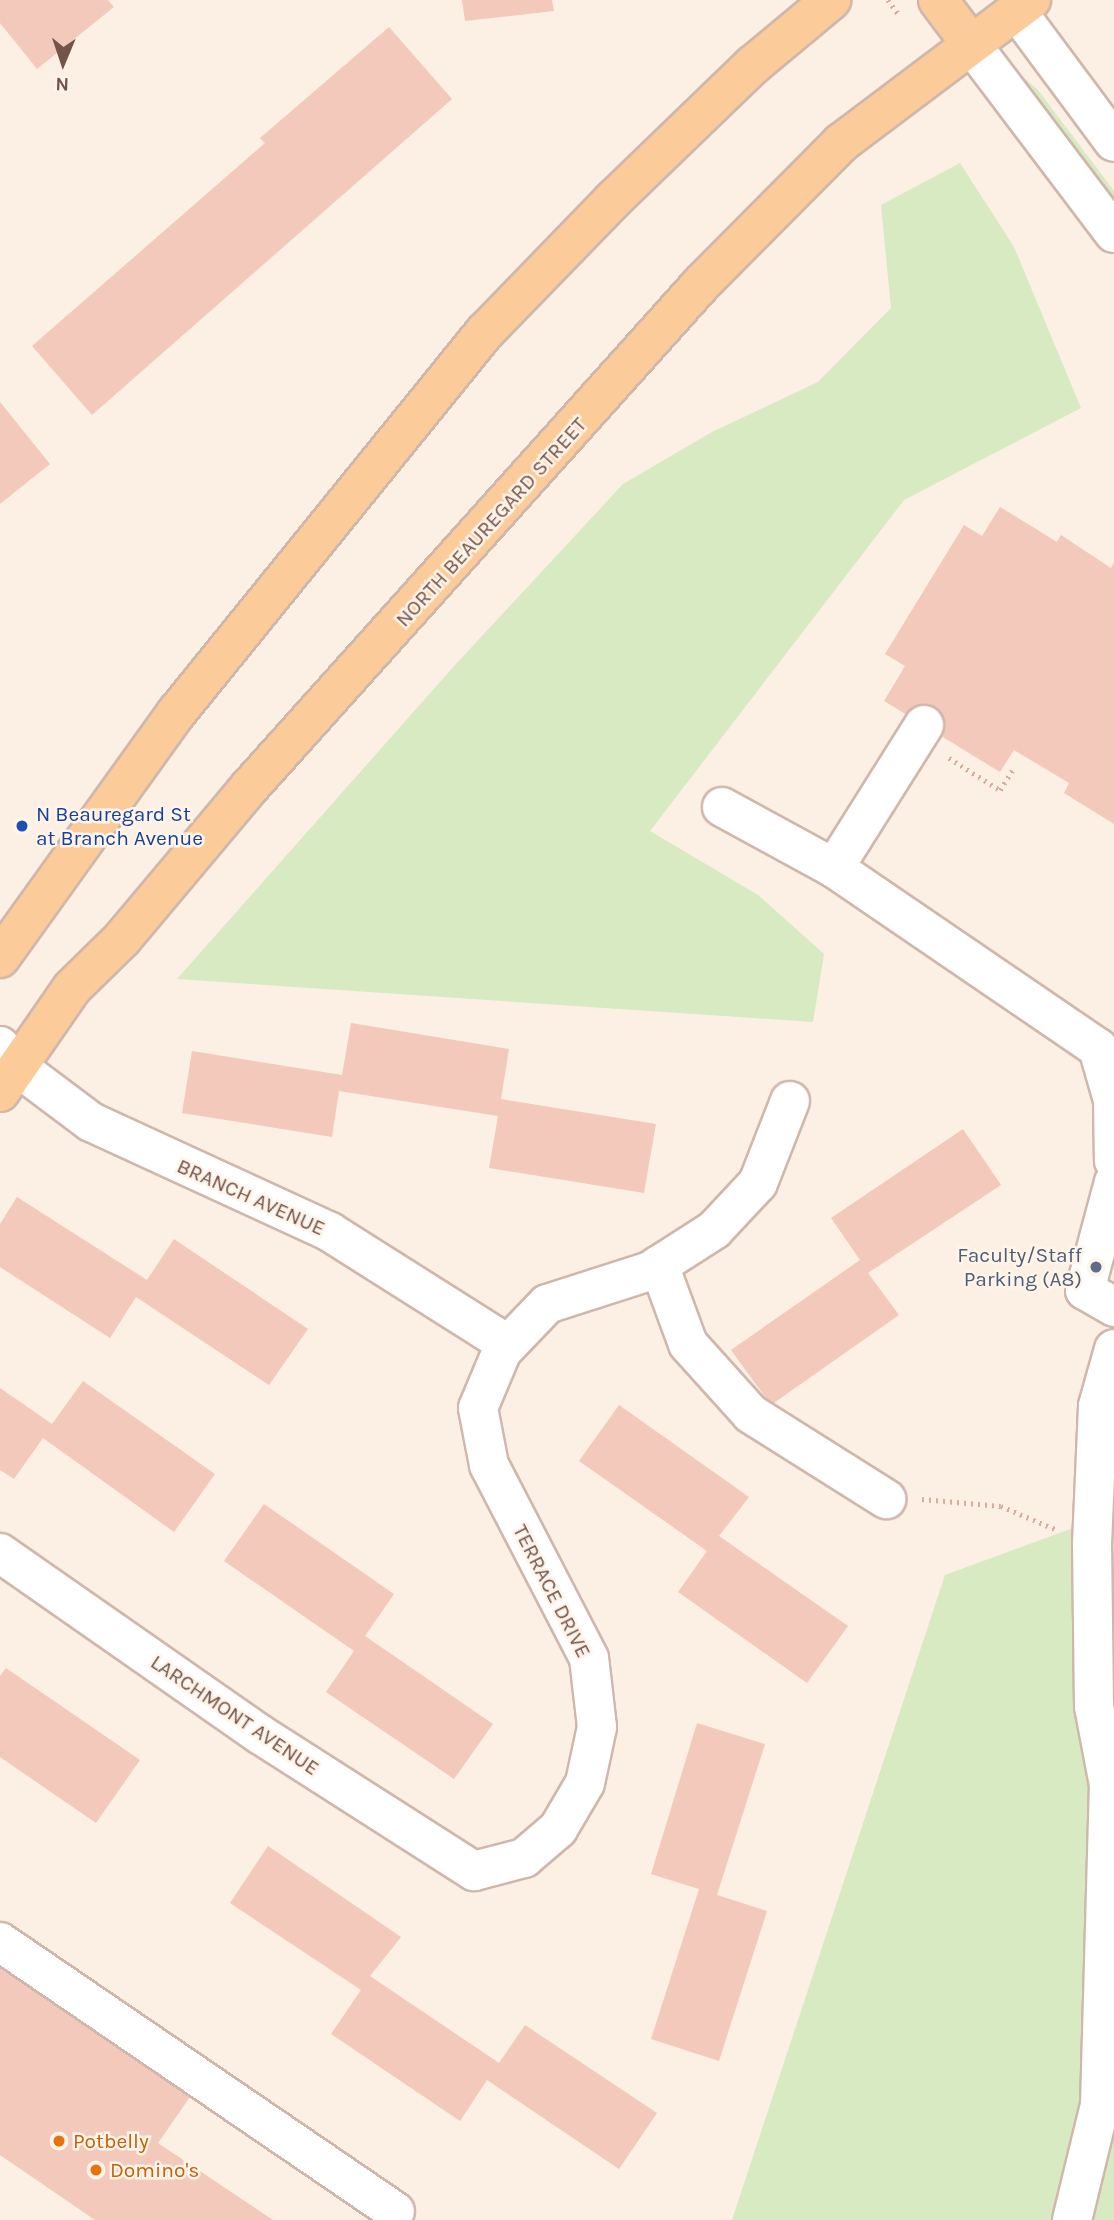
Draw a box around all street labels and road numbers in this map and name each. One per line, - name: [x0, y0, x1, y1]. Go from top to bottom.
- street label: NORTH BEAUREGARD STREET: [390, 412, 592, 632]
- street label: BRANCH AVENUE: [173, 1153, 329, 1241]
- street label: TERRACE DRIVE: [508, 1520, 596, 1662]
- street label: LARCHMONT AVENUE: [146, 1649, 324, 1781]

